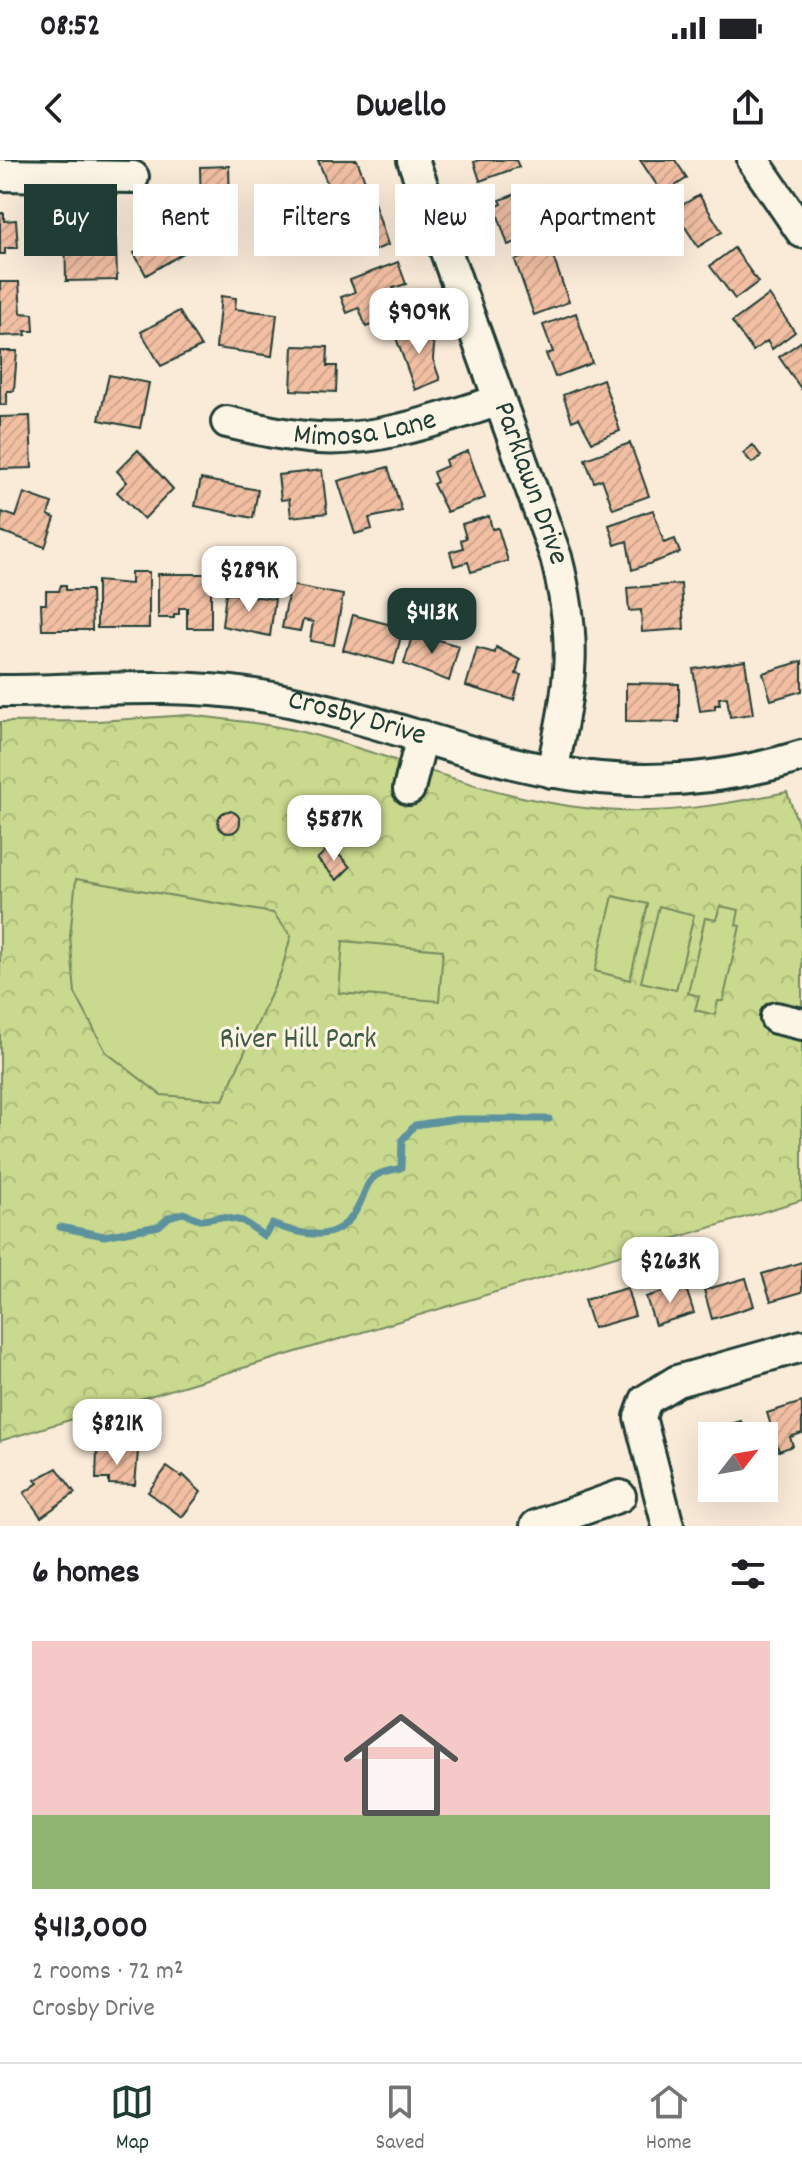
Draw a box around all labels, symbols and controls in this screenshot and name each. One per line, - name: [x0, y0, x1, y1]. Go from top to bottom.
- text: 08:52: [40, 7, 100, 50]
- text: Dwello: [356, 82, 446, 134]
- icon: back: [32, 86, 76, 130]
- icon: share: [726, 86, 770, 130]
- chip: Buy: [24, 184, 117, 256]
- chip: Rent: [133, 184, 238, 256]
- chip: Filters: [254, 184, 379, 256]
- chip: New: [395, 184, 495, 256]
- chip: Apartment: [511, 184, 684, 256]
- pin: $909K: [363, 288, 475, 356]
- text: $909K: [387, 295, 451, 332]
- street label: Parklawn Drive: [480, 396, 579, 569]
- street label: Mimosa Lane: [291, 400, 442, 460]
- pin: $289K: [193, 546, 305, 614]
- text: $289K: [220, 553, 278, 590]
- pin: $413K: [376, 588, 488, 656]
- text: $413K: [405, 595, 459, 632]
- street label: Crosby Drive: [284, 680, 431, 759]
- pin: $587K: [278, 795, 390, 863]
- text: $587K: [305, 802, 363, 839]
- park label: River Hill Park: [220, 1020, 376, 1063]
- pin: $263K: [614, 1237, 726, 1305]
- text: $263K: [640, 1244, 700, 1281]
- pin: $821K: [61, 1399, 173, 1467]
- text: $821K: [91, 1406, 143, 1443]
- north arrow: [698, 1422, 778, 1502]
- map controls: [698, 1422, 778, 1502]
- text: 6 homes: [32, 1550, 140, 1599]
- icon: filters: [726, 1552, 770, 1596]
- icon: home: [329, 1693, 473, 1837]
- text: $413,000: [32, 1905, 148, 1954]
- text: 2 rooms · 72 m²: [32, 1954, 183, 1991]
- text: Crosby Drive: [32, 1991, 155, 2028]
- tab: Map: [110, 2080, 154, 2159]
- tab: Saved: [375, 2080, 425, 2159]
- tab: Home: [646, 2080, 691, 2159]

